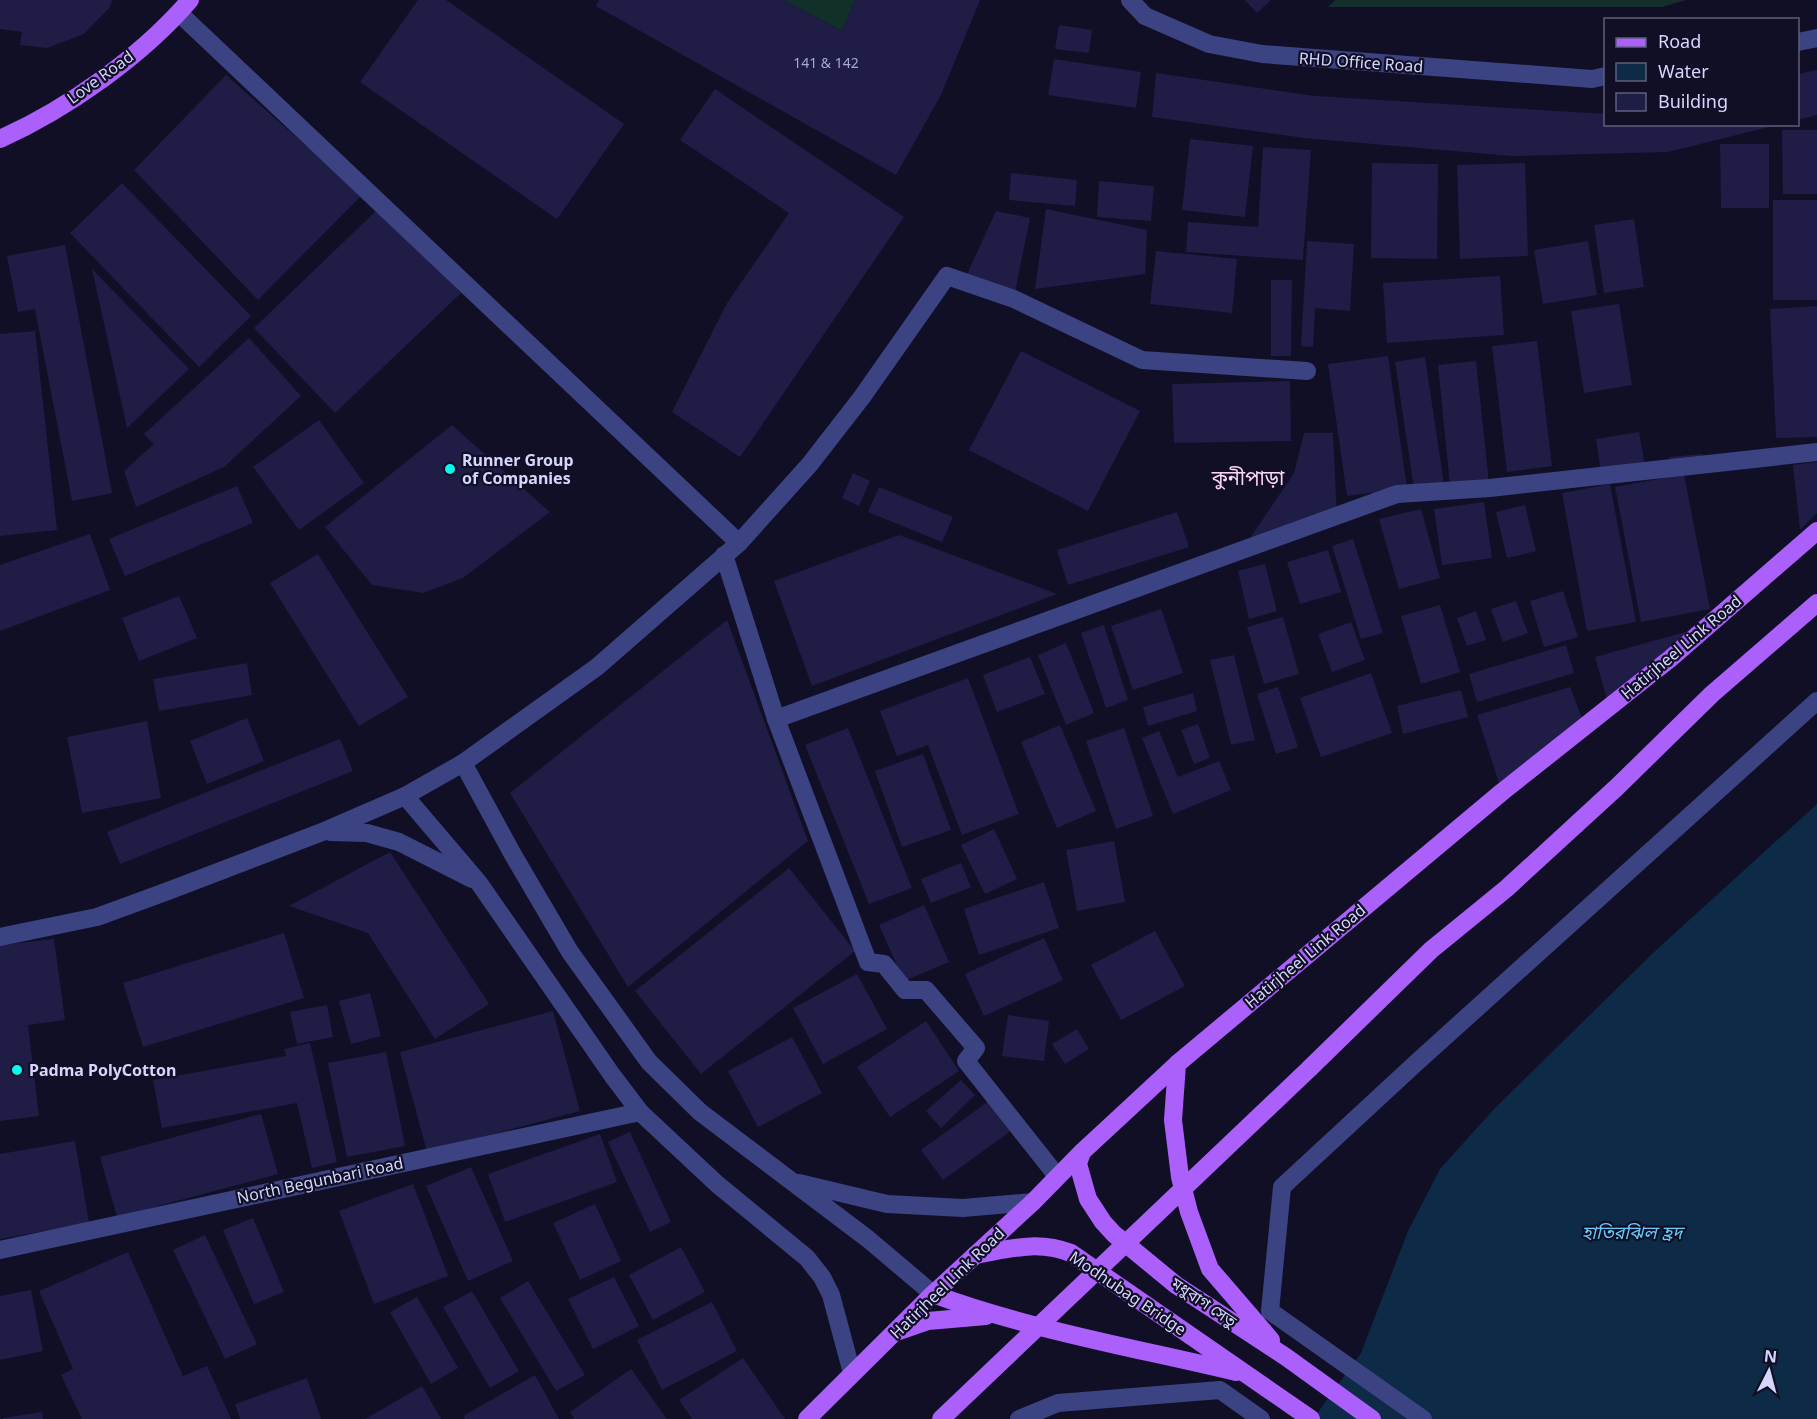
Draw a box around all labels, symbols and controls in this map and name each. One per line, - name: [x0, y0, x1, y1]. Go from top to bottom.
- legend: [1604, 18, 1799, 126]
- text: Road: [1658, 29, 1701, 53]
- street label: Love Road: [62, 45, 138, 109]
- street label: RHD Office Road: [1298, 47, 1424, 77]
- house number: 141 & 142: [793, 53, 859, 72]
- text: Water: [1658, 59, 1709, 83]
- text: Building: [1658, 89, 1728, 113]
- place label: Runner Group of Companies: [462, 449, 574, 489]
- marker: Runner Group of Companies: [443, 462, 457, 476]
- district label: কুনীপাড়া: [1211, 464, 1285, 491]
- street label: Hatirjheel Link Road: [1616, 590, 1746, 704]
- street label: Hatirjheel Link Road: [1240, 899, 1370, 1013]
- place label: Padma PolyCotton: [29, 1059, 176, 1081]
- marker: Padma PolyCotton: [10, 1063, 24, 1077]
- street label: North Begunbari Road: [235, 1152, 405, 1208]
- water label: হাতিরঝিল হ্রদ: [1582, 1220, 1685, 1244]
- street label: Hatirjheel Link Road: [885, 1223, 1009, 1343]
- street label: Modhubag Bridge: [1065, 1246, 1191, 1340]
- street label: মধুবাগ সেতু: [1166, 1271, 1242, 1332]
- north arrow: [1739, 1341, 1799, 1401]
- text: N: [1763, 1344, 1778, 1368]

